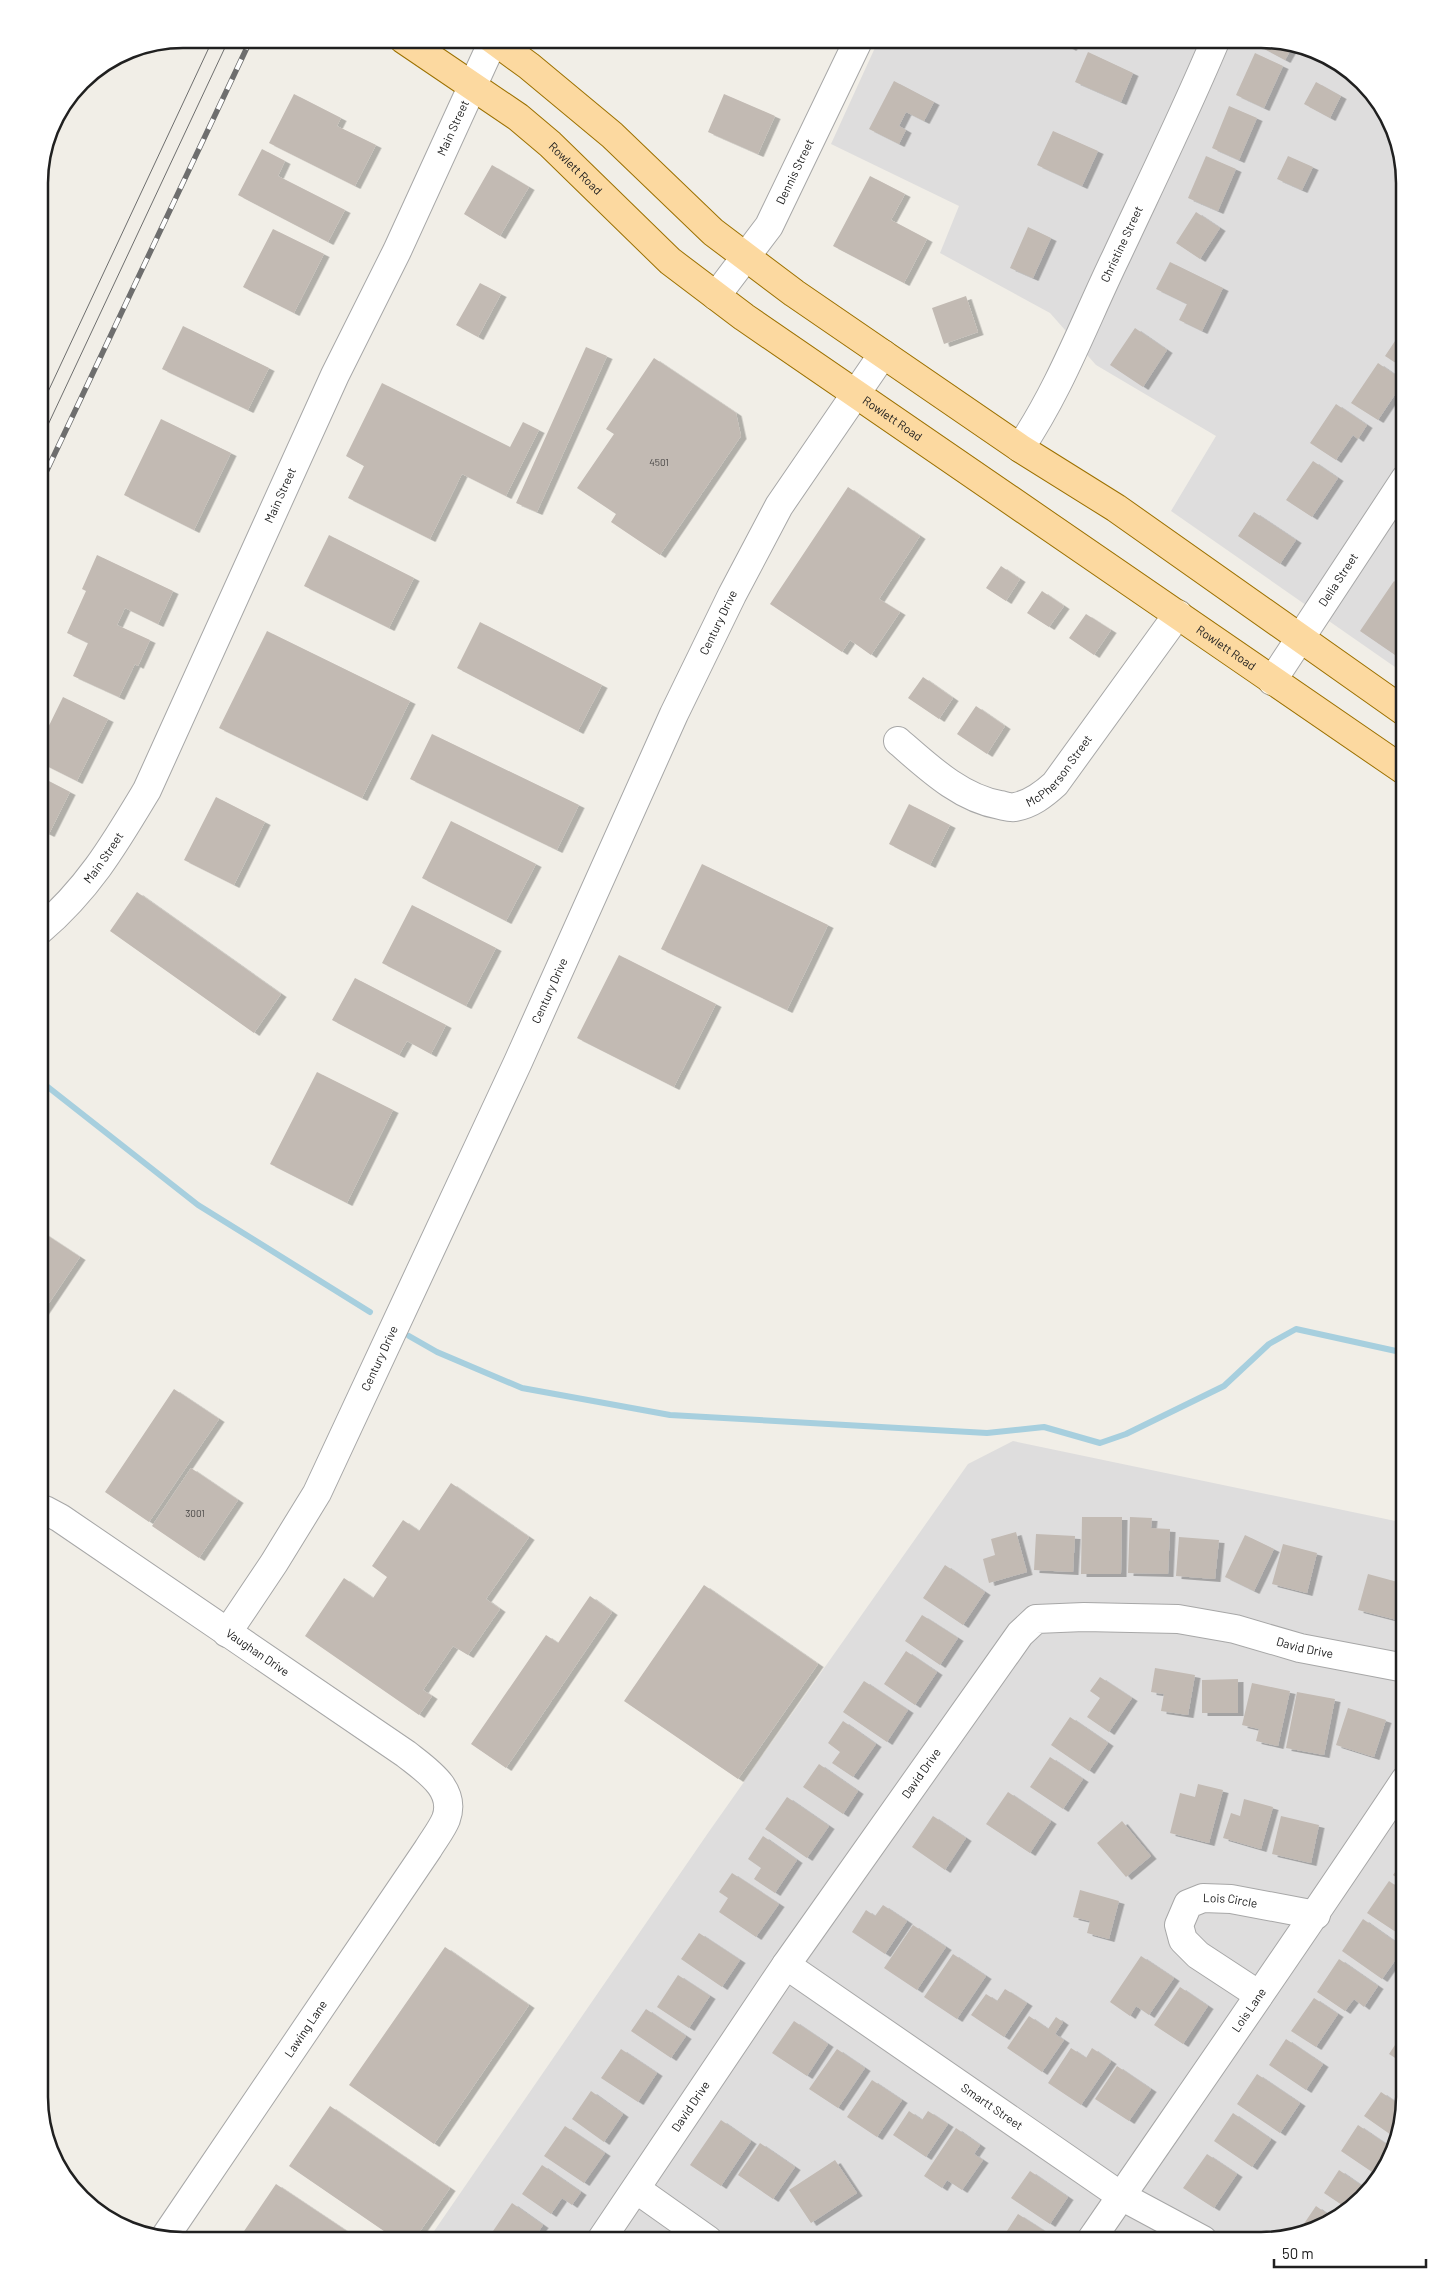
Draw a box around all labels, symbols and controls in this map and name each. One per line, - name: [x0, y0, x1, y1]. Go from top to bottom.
- street label: Main Street: [434, 98, 471, 158]
- street label: Dennis Street: [773, 136, 816, 206]
- street label: Rowlett Road: [546, 139, 606, 197]
- street label: Christine Street: [1097, 203, 1145, 284]
- street label: Rowlett Road: [860, 393, 925, 443]
- house number: 4501: [649, 456, 669, 468]
- street label: Main Street: [261, 465, 298, 525]
- street label: Delia Street: [1315, 550, 1360, 609]
- street label: Century Drive: [696, 587, 739, 657]
- street label: Rowlett Road: [1194, 622, 1259, 673]
- street label: McPherson Street: [1023, 732, 1094, 809]
- street label: Main Street: [80, 829, 126, 886]
- street label: Century Drive: [528, 955, 570, 1025]
- street label: Century Drive: [358, 1323, 400, 1393]
- house number: 3001: [185, 1507, 205, 1519]
- street label: Vaughan Drive: [224, 1625, 292, 1678]
- street label: David Drive: [1275, 1633, 1334, 1660]
- street label: David Drive: [898, 1745, 943, 1801]
- street label: Lois Circle: [1203, 1890, 1259, 1910]
- street label: Lois Lane: [1228, 1985, 1268, 2034]
- street label: Lawing Lane: [281, 1997, 329, 2060]
- street label: David Drive: [668, 2078, 712, 2134]
- street label: Smartt Street: [959, 2080, 1026, 2132]
- scale bar: [1274, 2236, 1426, 2268]
- text: 50 m: [1282, 2244, 1314, 2262]

